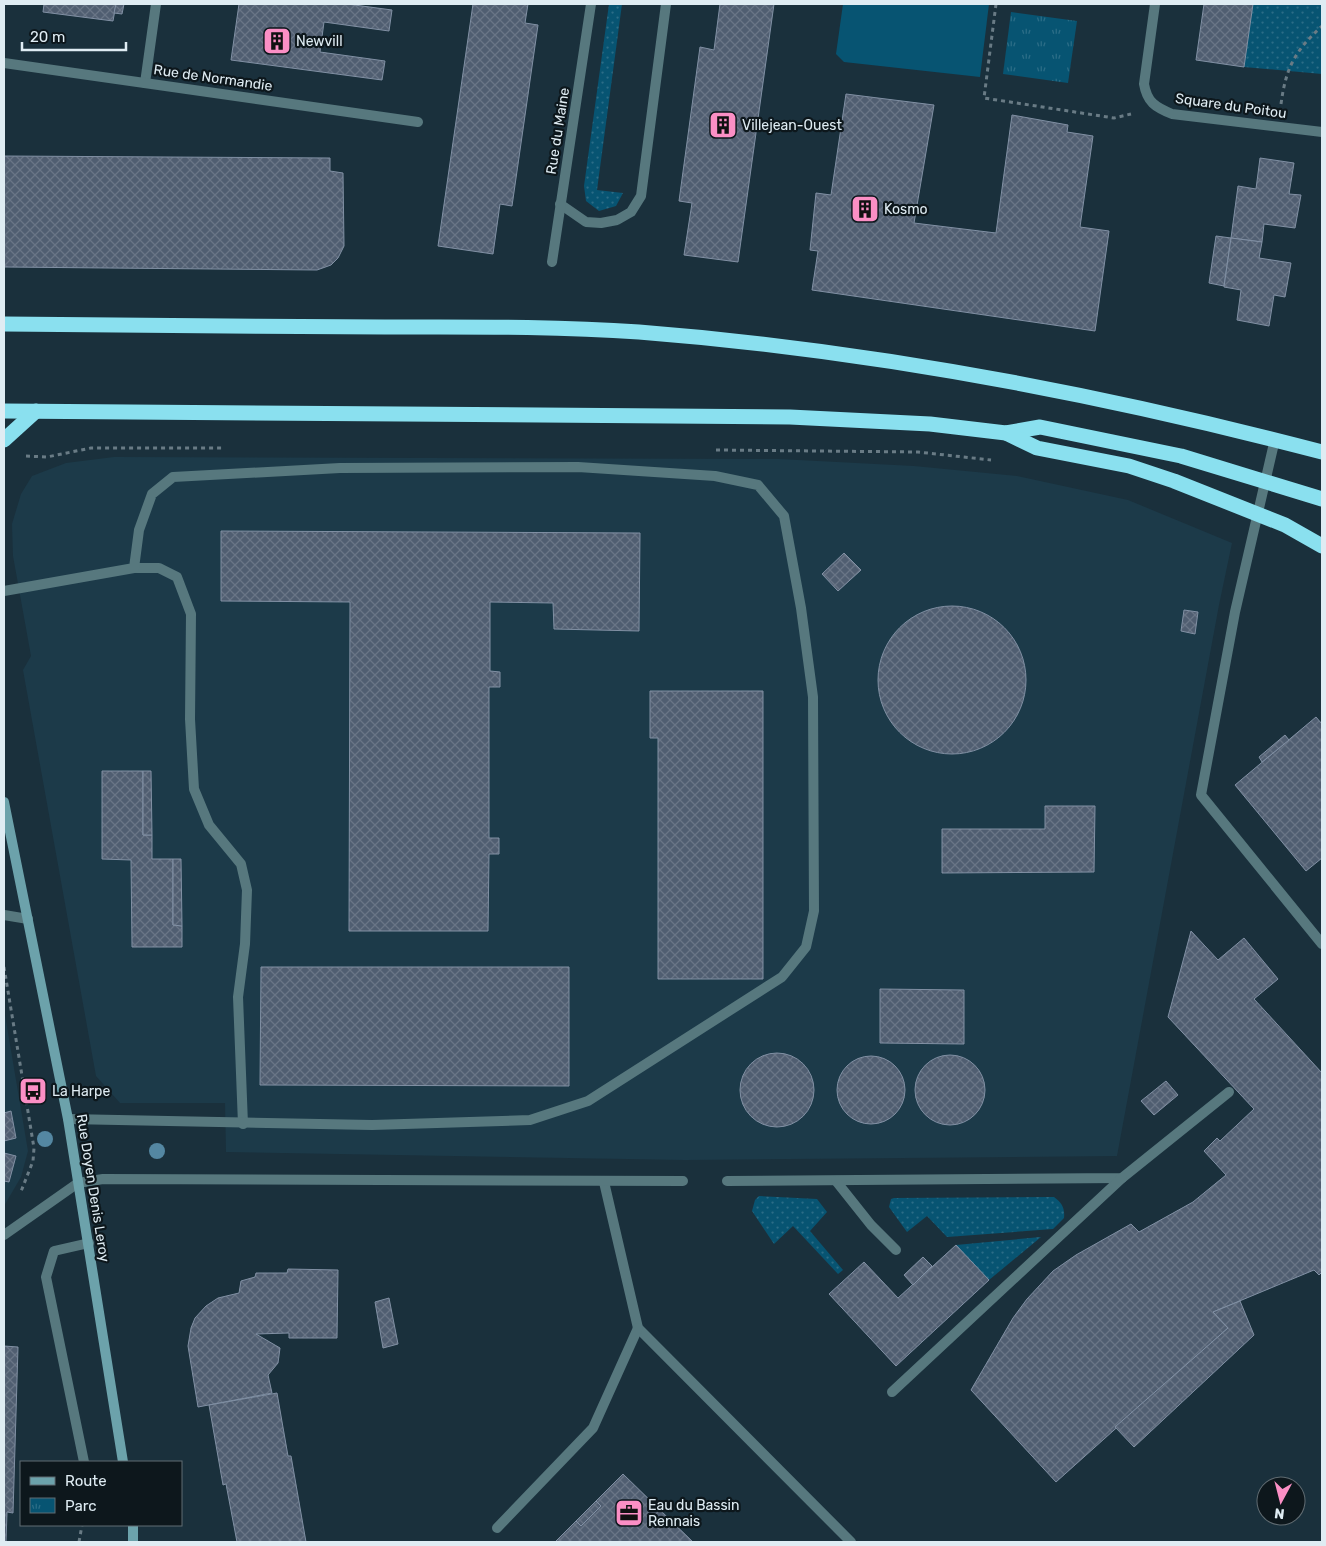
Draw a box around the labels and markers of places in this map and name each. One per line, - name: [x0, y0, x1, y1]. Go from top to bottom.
- building icon: Newvill: [262, 26, 292, 56]
- place label: Newvill: [296, 33, 343, 50]
- building icon: Villejean-Ouest: [708, 110, 738, 140]
- place label: Villejean-Ouest: [742, 117, 842, 134]
- building icon: Kosmo: [850, 194, 880, 224]
- place label: Kosmo: [884, 201, 928, 218]
- bus stop icon: La Harpe: [18, 1076, 48, 1106]
- place label: La Harpe: [52, 1083, 110, 1100]
- place label: Eau du Bassin Rennais: [648, 1497, 740, 1530]
- office icon: Eau du Bassin Rennais: [614, 1498, 644, 1528]

